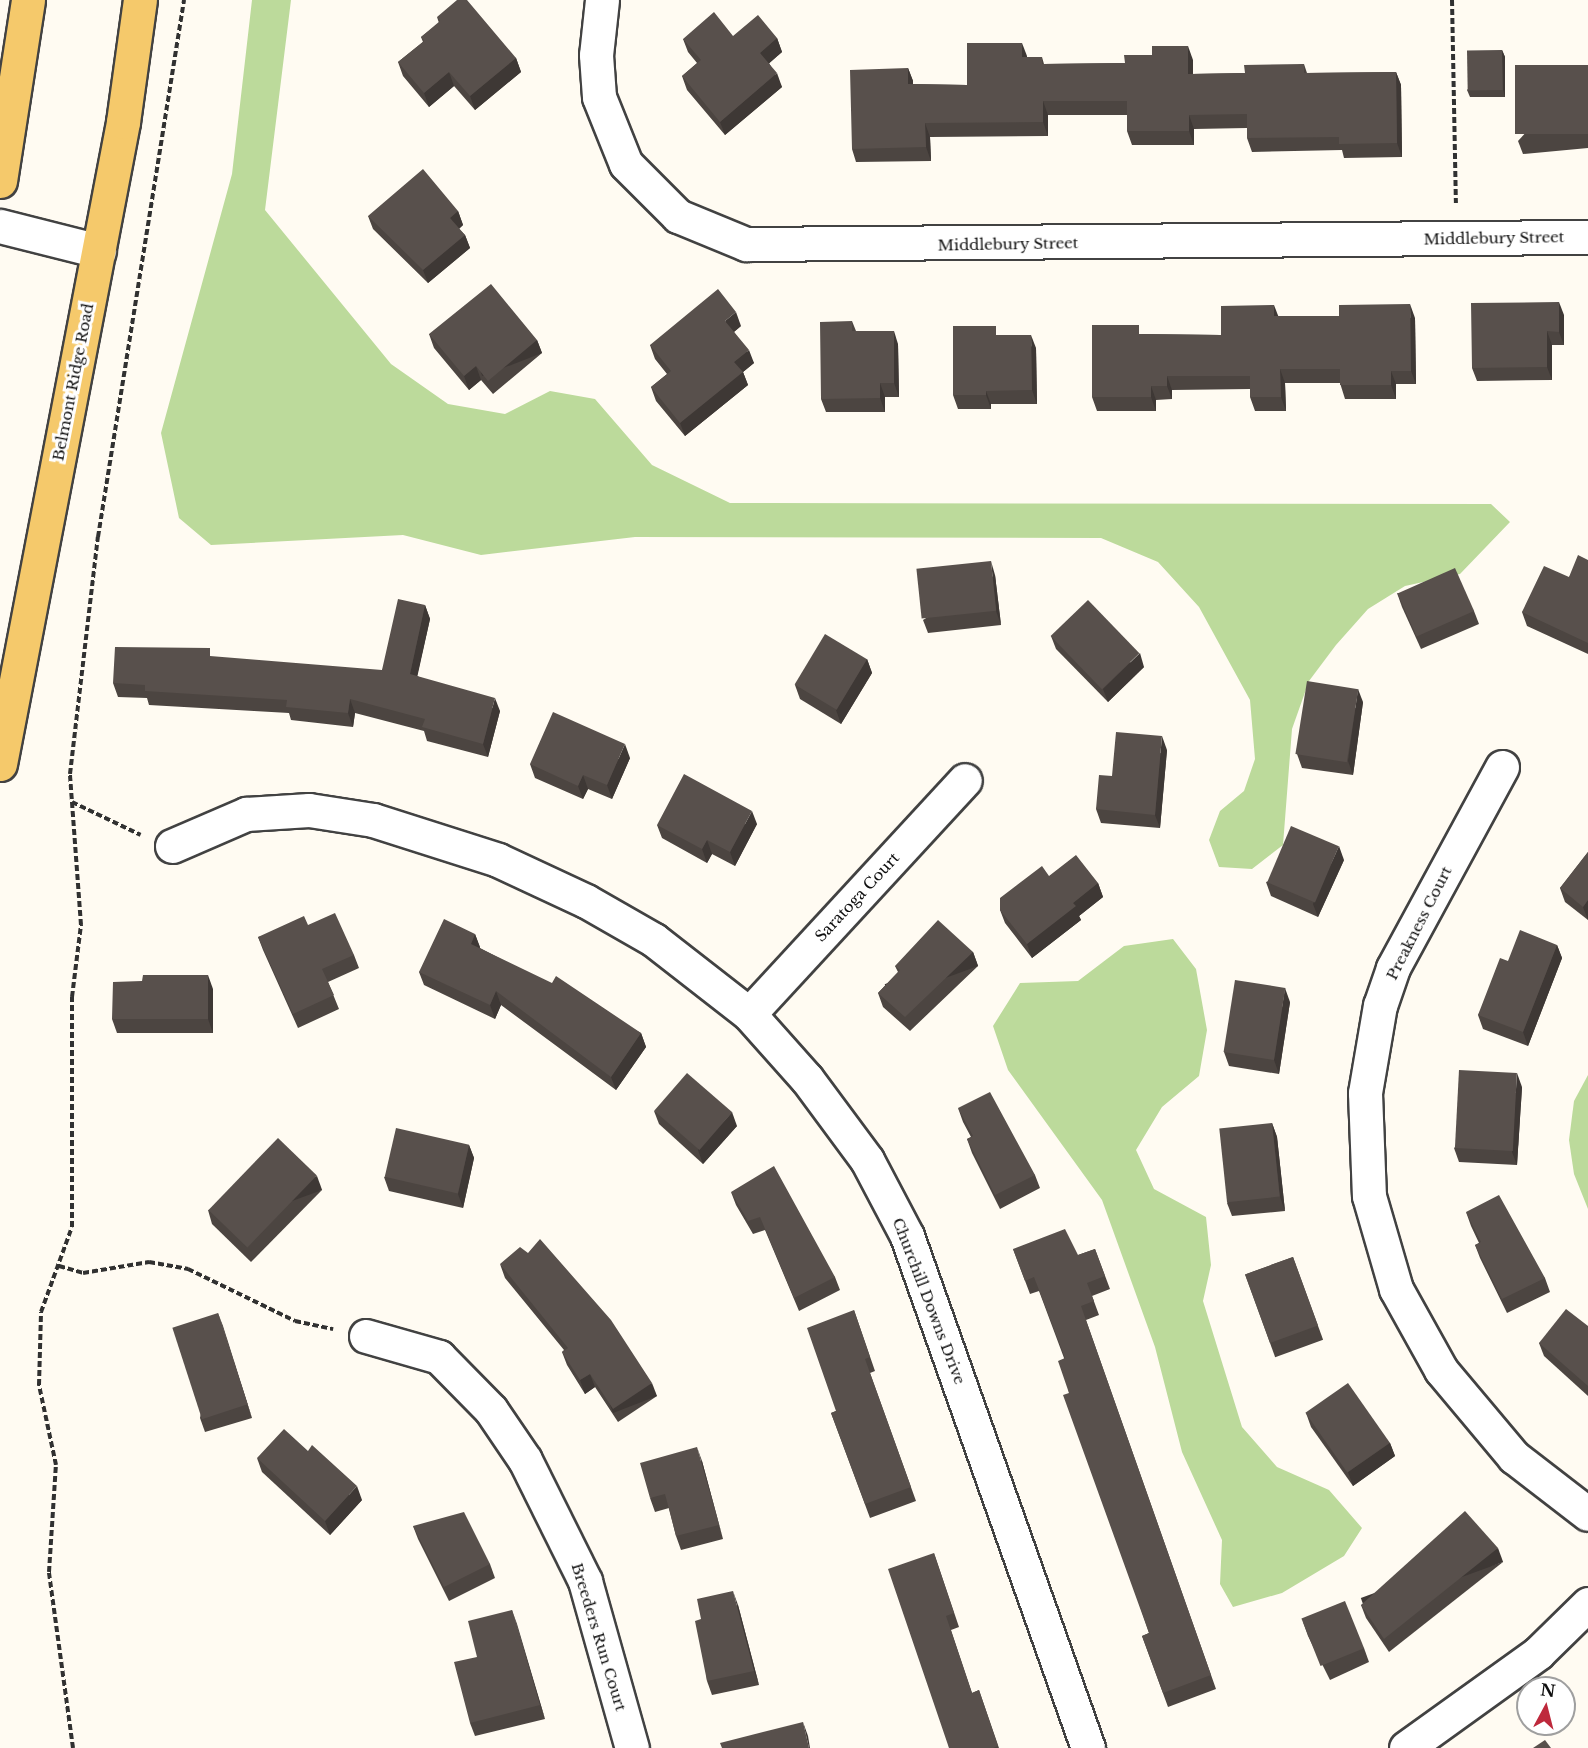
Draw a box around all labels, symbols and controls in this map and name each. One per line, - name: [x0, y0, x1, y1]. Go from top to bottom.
- street label: Middlebury Street: [1423, 228, 1565, 248]
- street label: Middlebury Street: [937, 234, 1079, 254]
- street label: Belmont Ridge Road: [49, 302, 97, 462]
- street label: Saratoga Court: [811, 849, 903, 945]
- street label: Preakness Court: [1383, 863, 1455, 983]
- street label: Churchill Downs Drive: [889, 1215, 969, 1387]
- street label: Breeders Run Court: [568, 1561, 630, 1713]
- north arrow: [1516, 1676, 1576, 1736]
- text: N: [1539, 1679, 1557, 1701]

